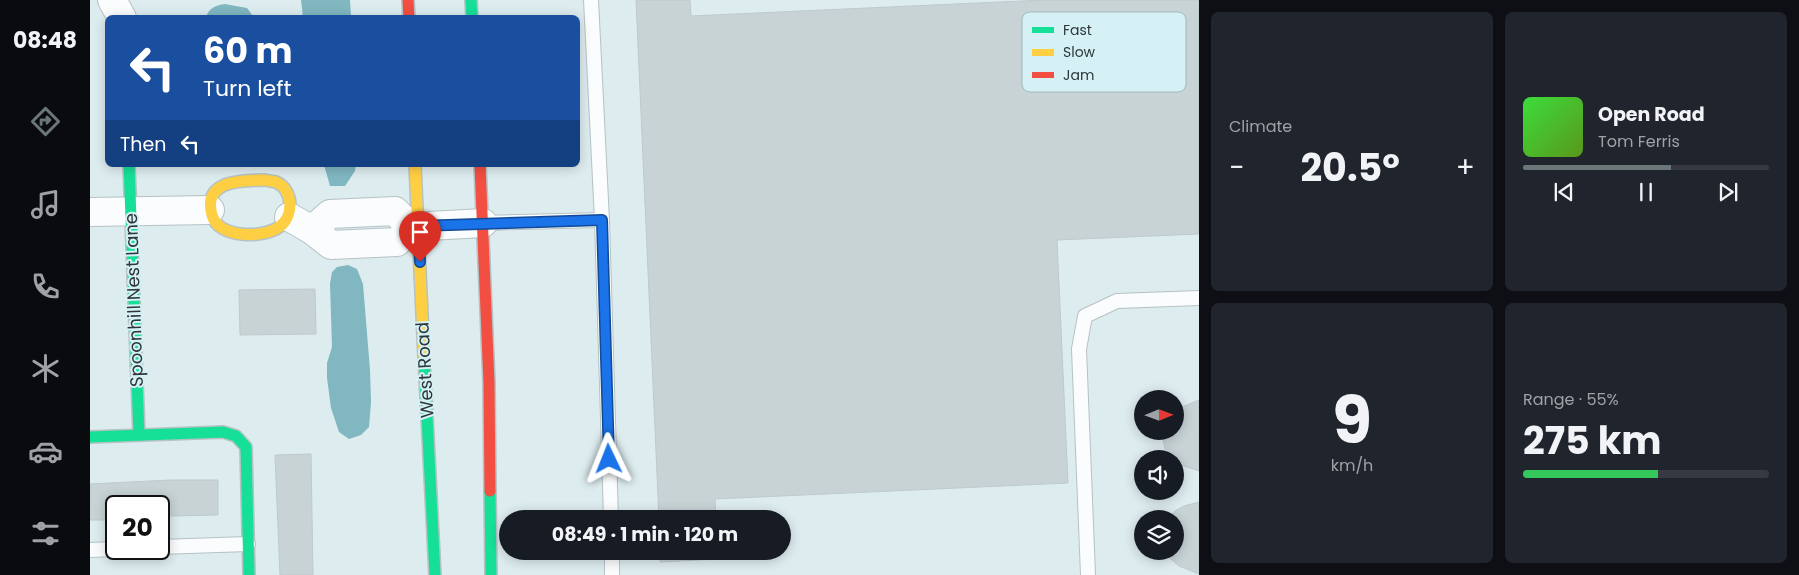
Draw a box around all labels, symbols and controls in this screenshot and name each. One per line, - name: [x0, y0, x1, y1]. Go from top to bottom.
- legend: [1022, 12, 1186, 92]
- text: Fast: [1063, 20, 1092, 40]
- text: 08:48: [13, 25, 77, 56]
- text: 60 m: [203, 26, 293, 75]
- icon: left: [120, 35, 185, 100]
- text: Slow: [1063, 42, 1096, 62]
- text: Jam: [1063, 65, 1094, 85]
- text: Turn left: [203, 73, 291, 104]
- text: Open Road: [1598, 101, 1705, 128]
- icon: directions: [28, 104, 63, 139]
- text: Climate: [1229, 115, 1292, 138]
- icon: left: [176, 130, 204, 158]
- text: Tom Ferris: [1598, 130, 1680, 153]
- text: Then: [120, 131, 166, 158]
- text: 20.5°: [1300, 141, 1400, 194]
- text: −: [1229, 148, 1244, 187]
- text: +: [1456, 148, 1475, 187]
- icon: previous: [1550, 178, 1578, 206]
- icon: pause: [1632, 178, 1660, 206]
- icon: next: [1714, 178, 1742, 206]
- icon: music: [28, 187, 63, 222]
- pin: [399, 211, 441, 262]
- street label: Spoonhill Nest Lane: [118, 213, 149, 387]
- icon: arrive: [406, 218, 434, 246]
- icon: phone: [28, 269, 63, 304]
- street label: West Road: [409, 321, 440, 419]
- icon: climate: [28, 351, 63, 386]
- text: 9: [1332, 375, 1372, 466]
- text: Range · 55%: [1523, 388, 1619, 411]
- north arrow: [1134, 390, 1184, 440]
- map controls: [1134, 390, 1184, 560]
- text: 275 km: [1523, 414, 1662, 467]
- position arrow: [582, 432, 634, 484]
- icon: car: [28, 434, 63, 469]
- button: sound: [1134, 450, 1184, 500]
- text: km/h: [1331, 454, 1373, 477]
- speed limit sign: 20: [105, 495, 170, 560]
- button: layers: [1134, 510, 1184, 560]
- icon: filters: [28, 516, 63, 551]
- text: 08:49 · 1 min · 120 m: [552, 521, 738, 548]

